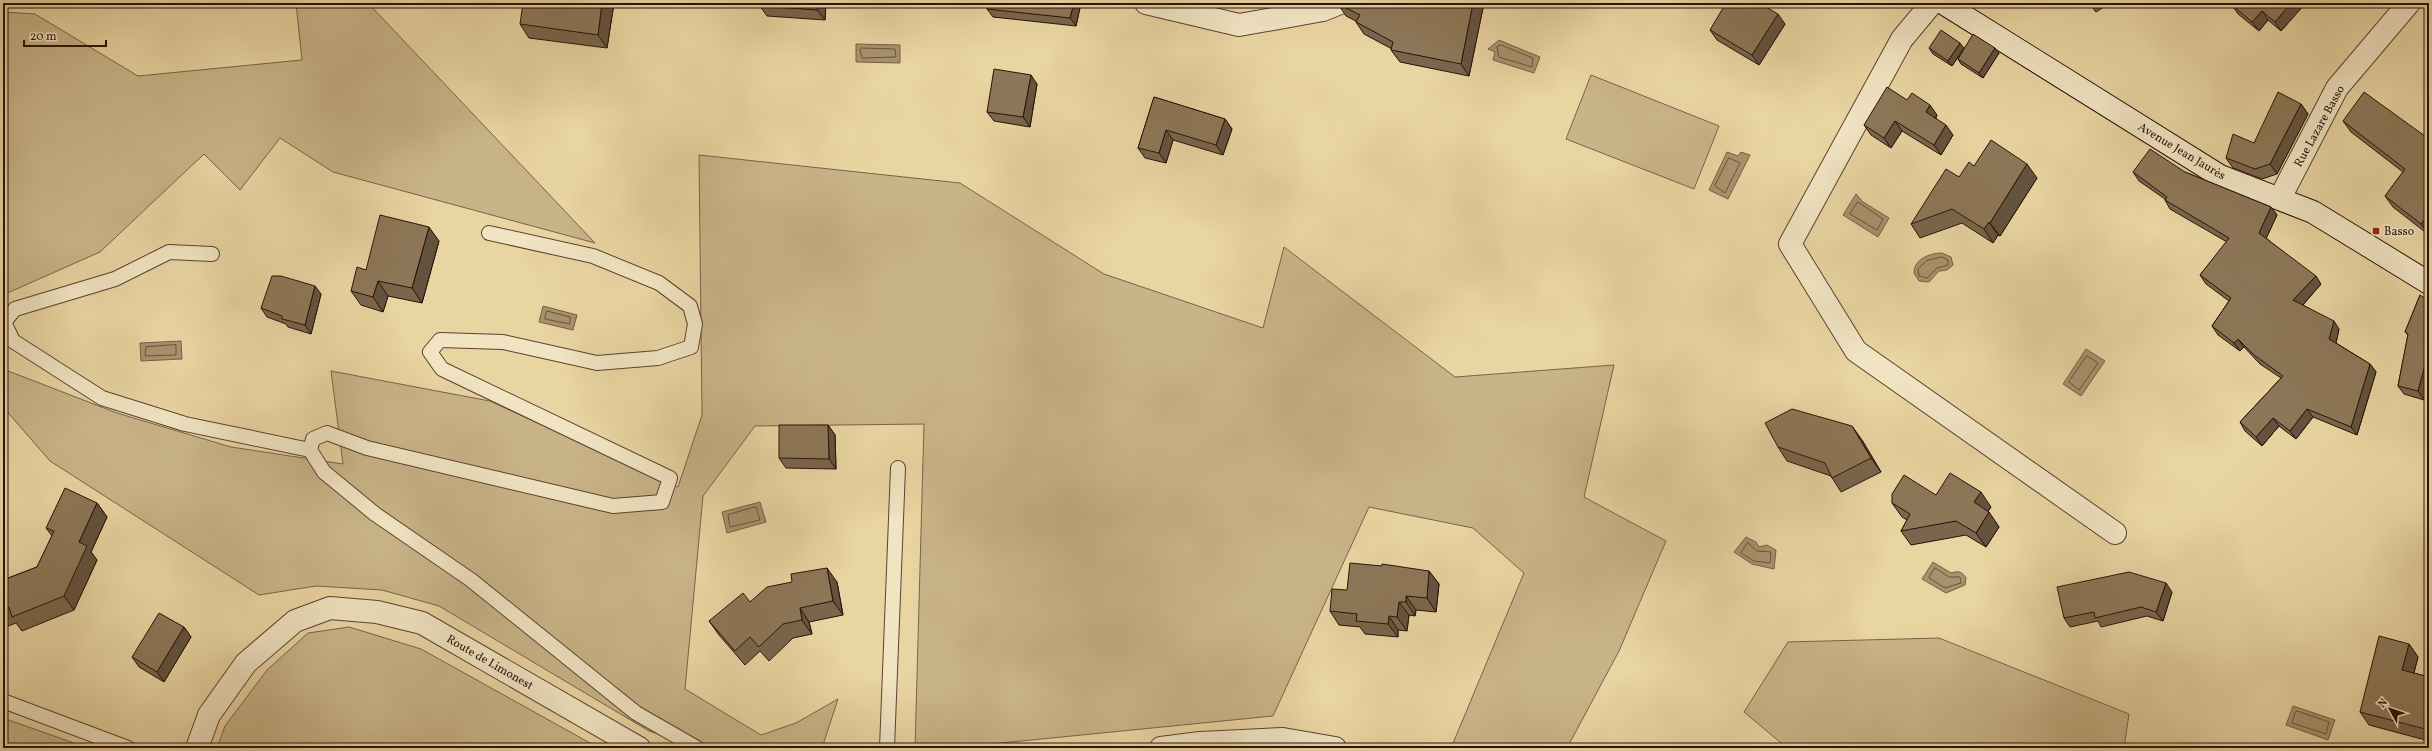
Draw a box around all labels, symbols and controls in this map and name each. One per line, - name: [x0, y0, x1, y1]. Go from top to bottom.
- scale bar: [24, 22, 106, 48]
- text: 20 m: [30, 29, 57, 45]
- street label: Rue Lazare Basso: [2291, 83, 2349, 170]
- street label: Avenue Jean Jaurès: [2135, 119, 2228, 184]
- place label: Basso: [2384, 224, 2414, 240]
- marker: Basso: [2371, 226, 2381, 236]
- street label: Route de Limonest: [443, 632, 536, 694]
- north arrow: [2370, 689, 2410, 729]
- text: N: [2375, 696, 2392, 711]

